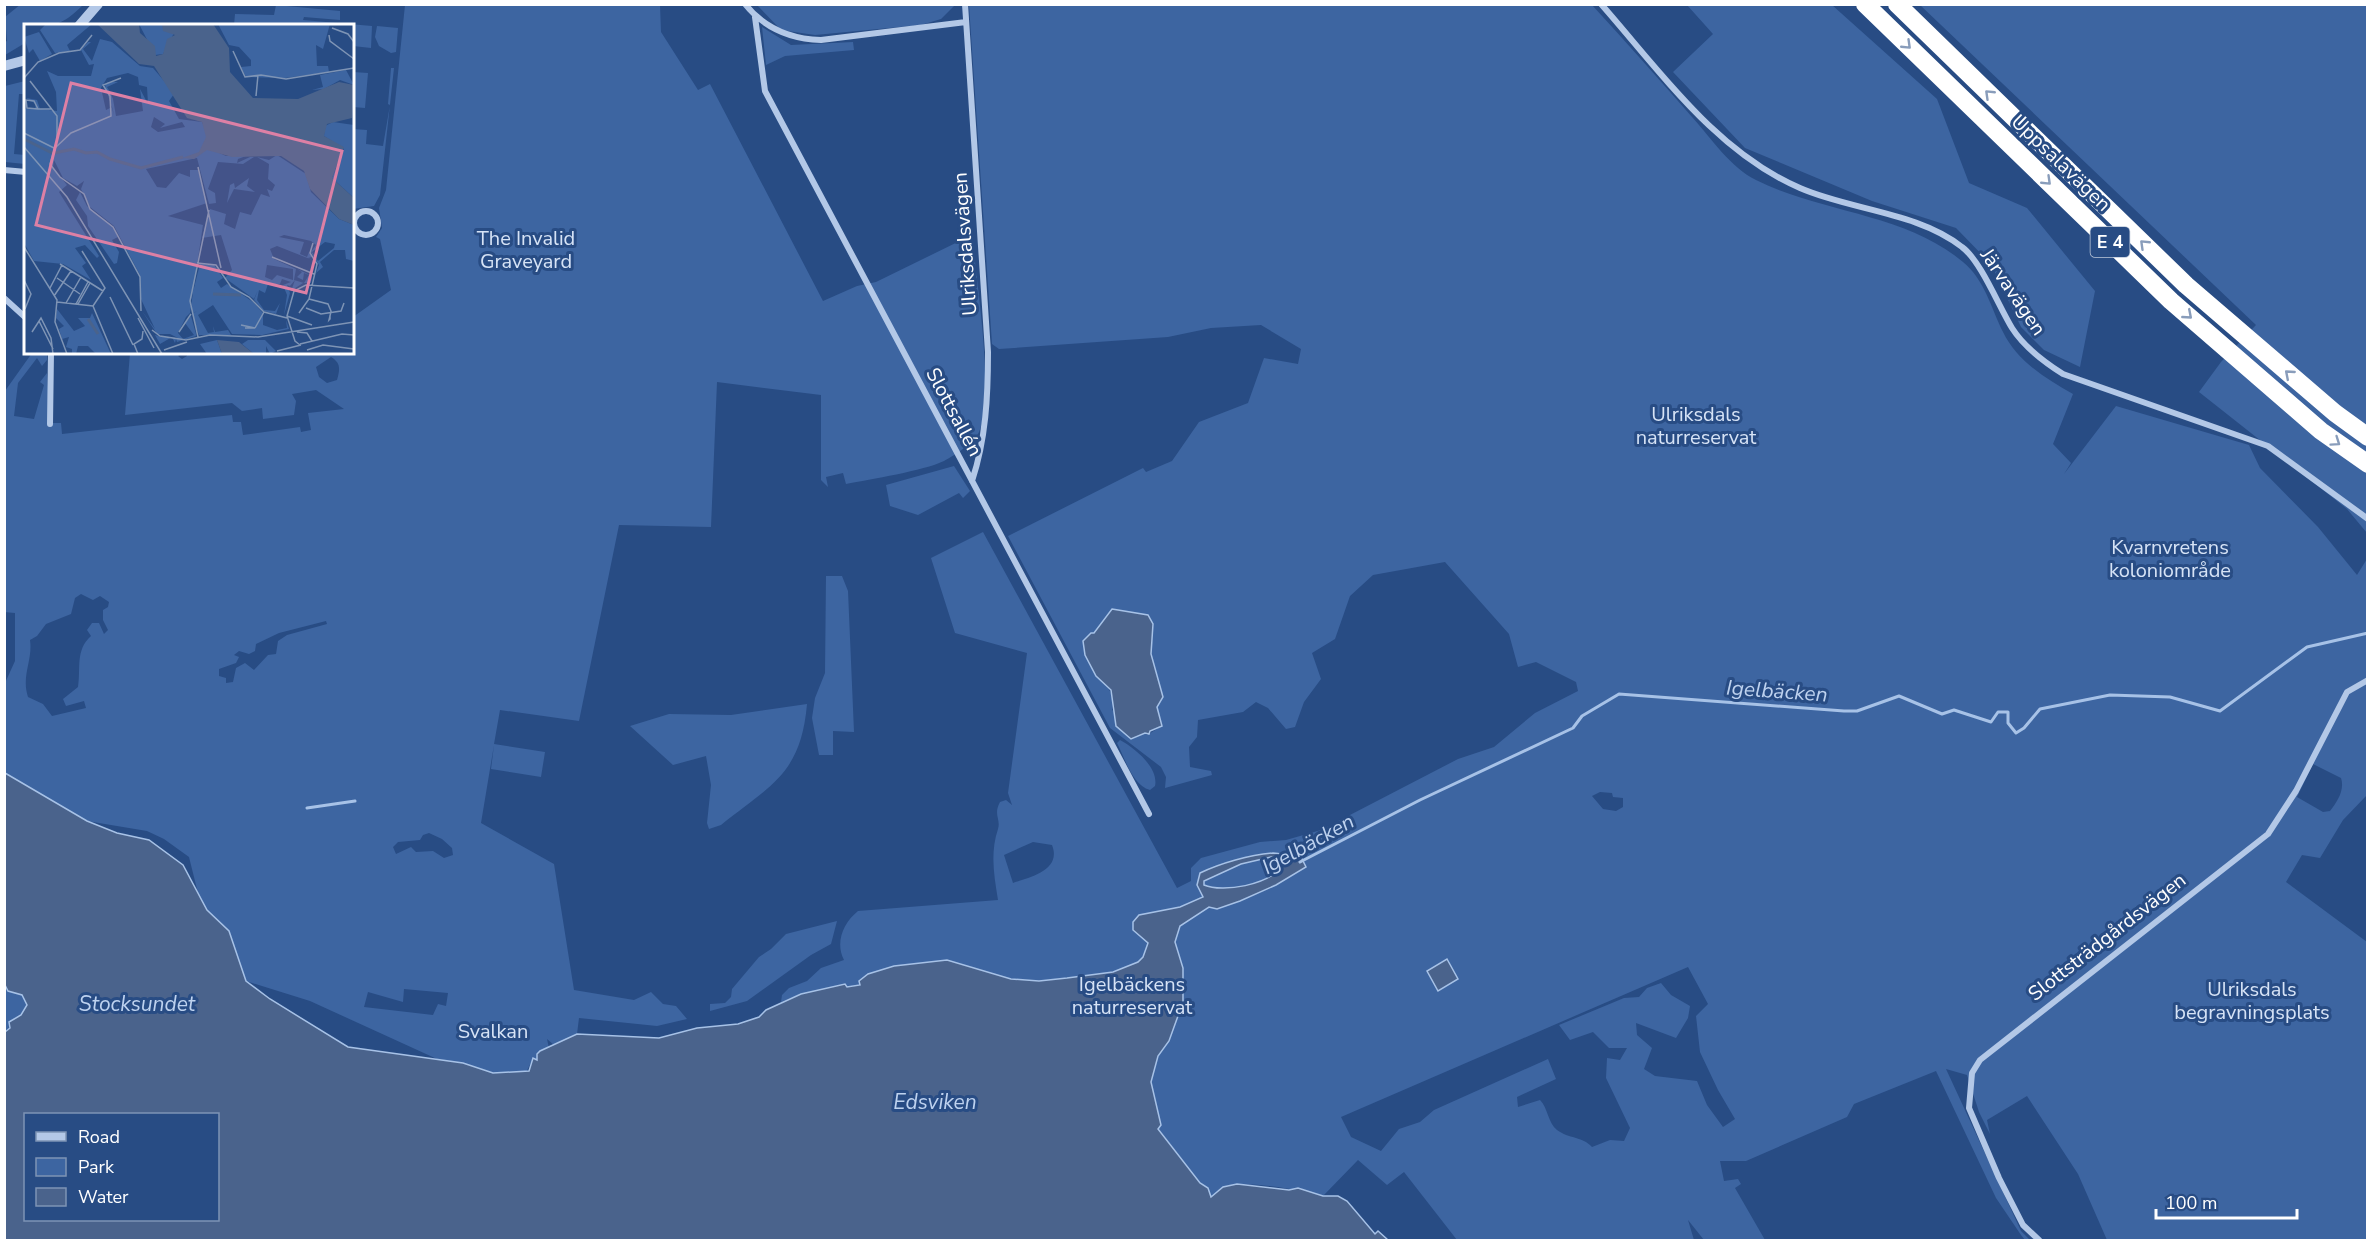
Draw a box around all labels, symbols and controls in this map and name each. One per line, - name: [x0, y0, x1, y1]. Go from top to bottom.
- inset map: [24, 24, 354, 354]
- one-way arrow: [1900, 38, 1910, 49]
- one-way arrow: [1985, 90, 1996, 101]
- street label: Uppsalavägen: [2005, 108, 2117, 218]
- street label: Ulriksdalsvägen: [947, 171, 983, 317]
- one-way arrow: [2040, 174, 2050, 185]
- park label: The Invalid Graveyard: [477, 225, 575, 275]
- road number: E 4: [2090, 227, 2130, 257]
- one-way arrow: [2141, 241, 2152, 252]
- street label: Järvavägen: [1973, 242, 2052, 341]
- one-way arrow: [2181, 308, 2192, 319]
- street label: Slottsallén: [919, 363, 989, 461]
- one-way arrow: [2285, 370, 2296, 381]
- park label: Ulriksdals naturreservat: [1636, 401, 1757, 451]
- one-way arrow: [2330, 435, 2341, 446]
- park label: Kvarnvretens koloniområde: [2109, 534, 2231, 584]
- water label: Igelbäcken: [1725, 673, 1829, 709]
- water label: Igelbäcken: [1257, 807, 1359, 881]
- street label: Slottsträdgårdsvägen: [2022, 867, 2192, 1007]
- park label: Igelbäckens naturreservat: [1072, 971, 1193, 1021]
- park label: Ulriksdals begravningsplats: [2174, 976, 2330, 1026]
- water label: Stocksundet: [79, 990, 196, 1018]
- park label: Svalkan: [458, 1018, 528, 1045]
- water label: Edsviken: [893, 1088, 977, 1116]
- legend: [24, 1113, 219, 1221]
- text: Road: [78, 1125, 120, 1149]
- text: Park: [78, 1155, 115, 1179]
- scale bar: [2156, 1182, 2297, 1220]
- text: Water: [78, 1185, 129, 1209]
- text: 100 m: [2165, 1191, 2217, 1215]

